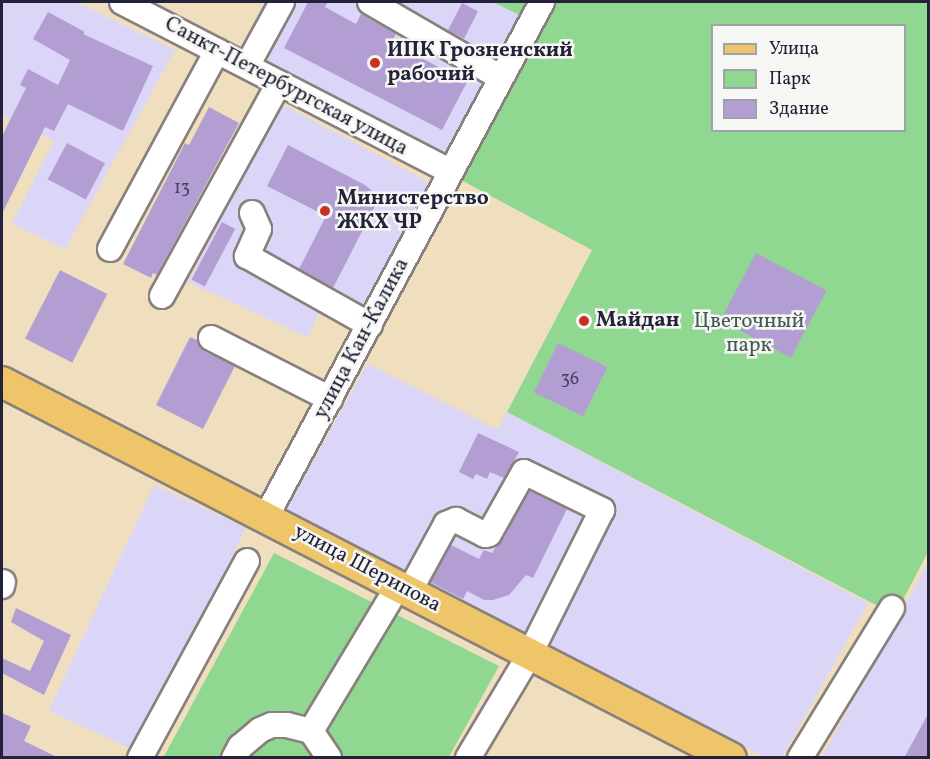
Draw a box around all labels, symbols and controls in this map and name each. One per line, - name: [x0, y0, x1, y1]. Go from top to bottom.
- street label: Санкт-Петербургская улица: [160, 12, 412, 162]
- legend: [711, 24, 906, 132]
- text: Улица: [769, 37, 819, 62]
- place label: ИПК Грозненский рабочий: [387, 38, 573, 88]
- marker: ИПК Грозненский рабочий: [368, 56, 382, 70]
- text: Парк: [769, 67, 811, 92]
- text: Здание: [769, 97, 829, 122]
- house number: 13: [174, 178, 190, 200]
- place label: Министерство ЖКХ ЧР: [337, 186, 489, 236]
- marker: Министерство ЖКХ ЧР: [318, 204, 332, 218]
- street label: улица Кан-Калика: [309, 254, 415, 424]
- place label: Майдан: [596, 308, 679, 334]
- park label: Цветочный парк: [694, 309, 804, 359]
- marker: Майдан: [577, 314, 591, 328]
- house number: 36: [561, 369, 579, 391]
- street label: улица Шерипова: [289, 520, 445, 618]

